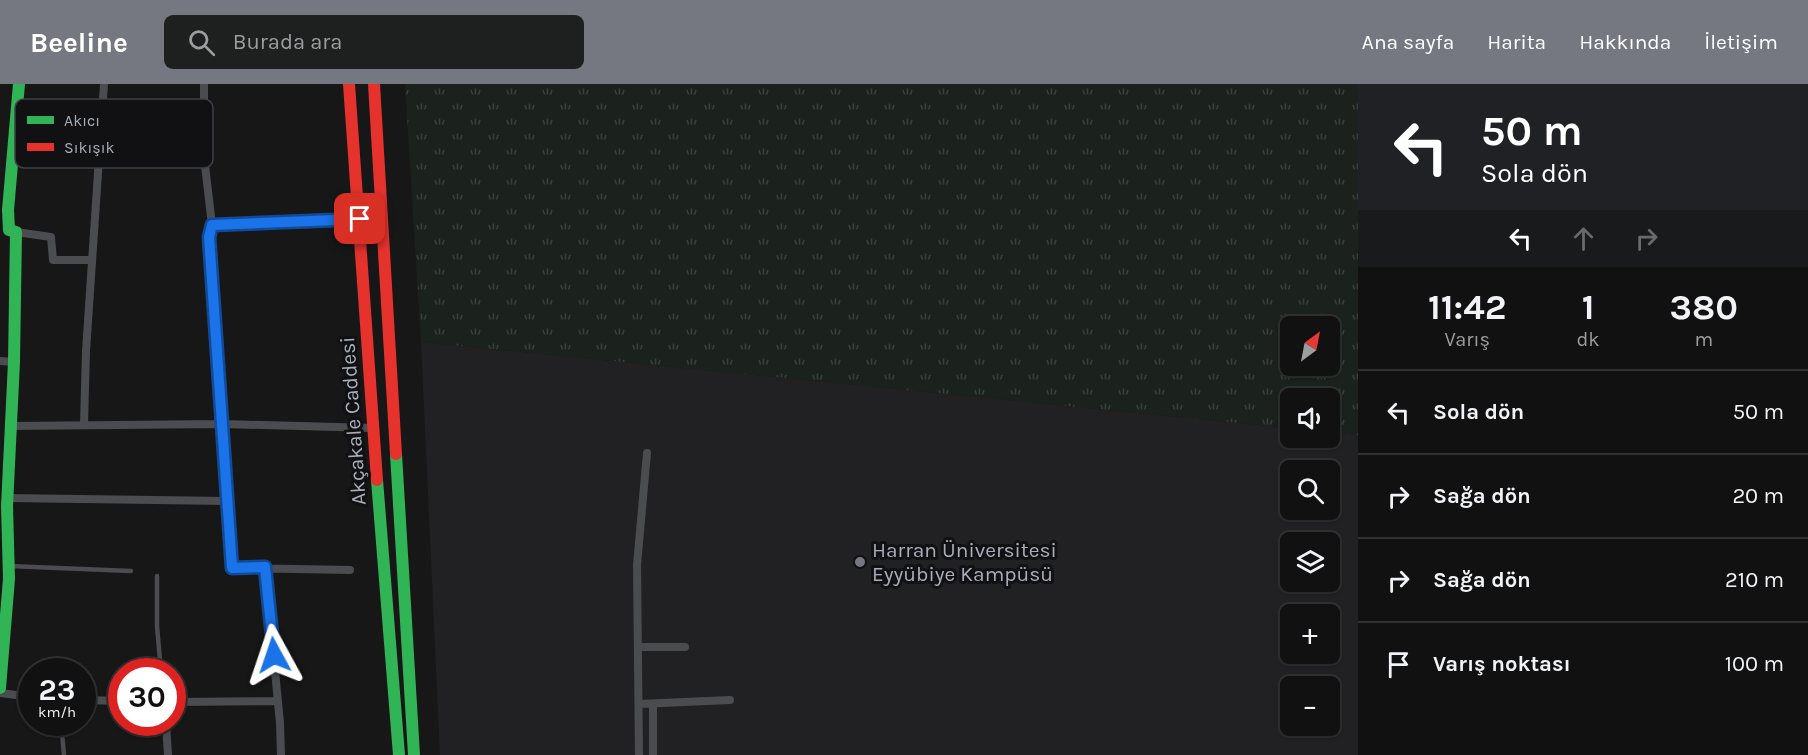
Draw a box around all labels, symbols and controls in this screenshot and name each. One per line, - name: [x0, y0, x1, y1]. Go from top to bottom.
- search box: [164, 15, 584, 69]
- text: Beeline: [30, 26, 128, 59]
- icon: search: [185, 26, 218, 59]
- text: Burada ara: [233, 29, 342, 55]
- text: Ana sayfa: [1362, 30, 1454, 54]
- text: Harita: [1487, 30, 1546, 54]
- text: Hakkında: [1579, 30, 1671, 54]
- text: İletişim: [1704, 30, 1778, 54]
- legend: [15, 99, 213, 168]
- text: 50 m: [1481, 106, 1583, 156]
- icon: left: [1382, 108, 1460, 186]
- text: Akıcı: [64, 111, 100, 130]
- text: Sıkışık: [64, 138, 114, 157]
- text: Sola dön: [1481, 157, 1588, 189]
- pin: [334, 193, 385, 244]
- icon: arrive: [343, 202, 376, 235]
- icon: left: [1504, 222, 1537, 255]
- icon: ahead: [1567, 222, 1600, 255]
- icon: right: [1630, 222, 1663, 255]
- text: 11:42: [1428, 286, 1507, 328]
- text: 1: [1582, 286, 1594, 328]
- text: 380: [1670, 286, 1738, 328]
- north arrow: [1280, 316, 1340, 376]
- map controls: [1280, 316, 1340, 736]
- text: Varış: [1445, 328, 1490, 351]
- text: dk: [1576, 328, 1600, 351]
- text: m: [1694, 328, 1713, 351]
- street label: Akçakale Caddesi: [335, 336, 371, 506]
- button: sound: [1280, 388, 1340, 448]
- icon: left: [1382, 396, 1415, 429]
- text: Sola dön: [1433, 399, 1524, 425]
- text: 50 m: [1733, 399, 1784, 425]
- button: search: [1280, 460, 1340, 520]
- icon: right: [1382, 480, 1415, 513]
- text: Sağa dön: [1433, 483, 1531, 509]
- text: 20 m: [1732, 483, 1784, 509]
- button: layers: [1280, 532, 1340, 592]
- place label: Harran Üniversitesi Eyyübiye Kampüsü: [872, 538, 1057, 586]
- marker: Harran Üniversitesi Eyyübiye Kampüsü: [853, 555, 867, 569]
- icon: right: [1382, 564, 1415, 597]
- text: Sağa dön: [1433, 567, 1531, 593]
- text: 210 m: [1725, 567, 1784, 593]
- button: +: [1280, 604, 1340, 664]
- position arrow: [242, 623, 306, 687]
- icon: arrive: [1382, 648, 1415, 681]
- text: Varış noktası: [1433, 651, 1571, 677]
- text: 100 m: [1725, 651, 1784, 677]
- speed limit sign: 30: [108, 658, 186, 736]
- text: 23: [39, 672, 75, 708]
- button: −: [1280, 676, 1340, 736]
- text: km/h: [38, 703, 76, 721]

